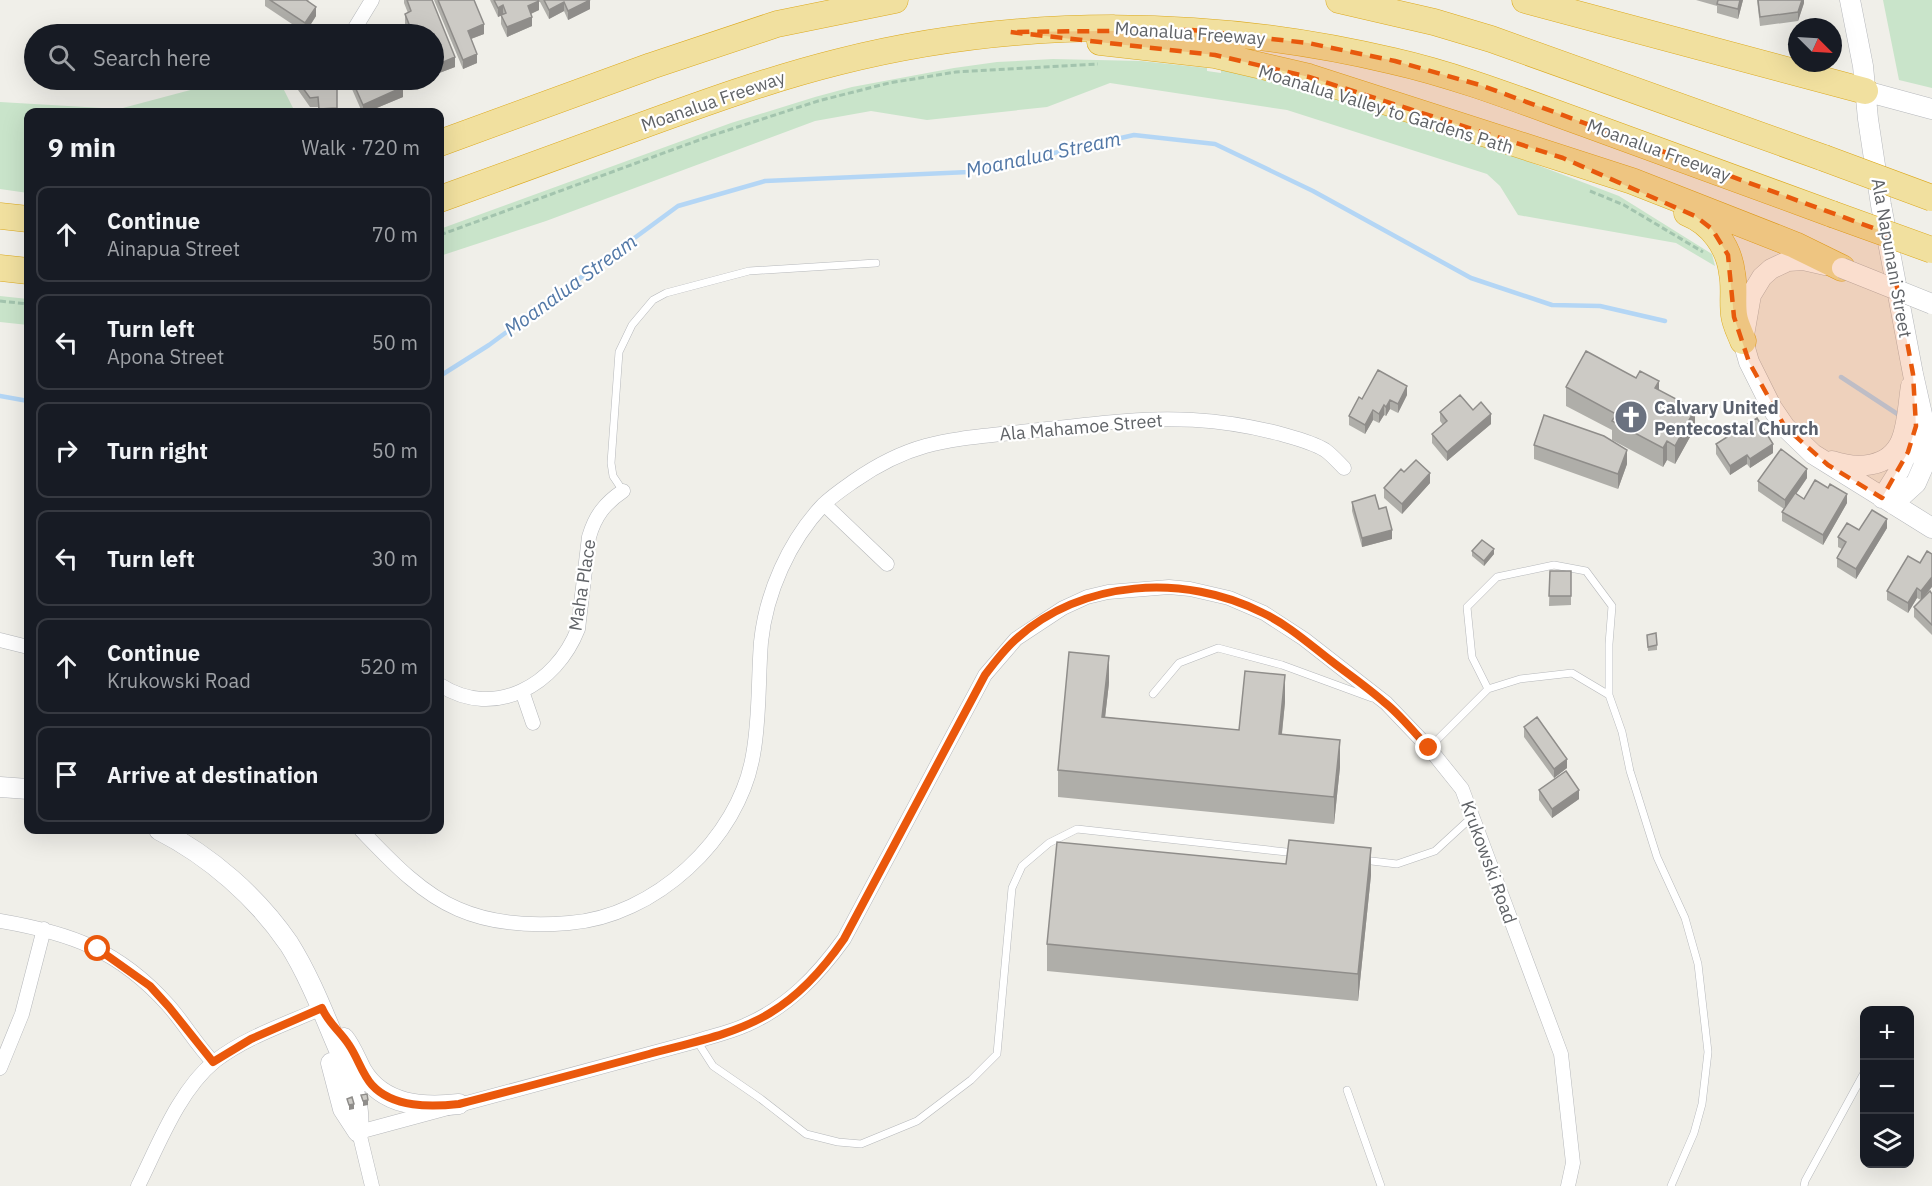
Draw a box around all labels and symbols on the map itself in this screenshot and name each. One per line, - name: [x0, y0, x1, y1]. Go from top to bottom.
- street label: Moanalua Freeway: [1114, 16, 1266, 50]
- north arrow: [1788, 18, 1842, 72]
- street label: Moanalua Valley to Gardens Path: [1256, 59, 1516, 159]
- street label: Moanalua Freeway: [638, 66, 788, 136]
- street label: Moanalua Freeway: [1584, 113, 1734, 187]
- water label: Moanalua Stream: [963, 124, 1123, 184]
- street label: Ala Napunani Street: [1867, 176, 1917, 340]
- water label: Moanalua Stream: [498, 228, 642, 342]
- place label: Calvary United Pentecostal Church: [1654, 396, 1819, 440]
- church icon: Calvary United Pentecostal Church: [1613, 399, 1649, 435]
- street label: Ala Mahamoe Street: [998, 408, 1164, 446]
- street label: Maha Place: [563, 537, 601, 633]
- route end: [1415, 734, 1441, 760]
- street label: Krukowski Road: [1456, 797, 1522, 927]
- route start: [84, 935, 110, 961]

